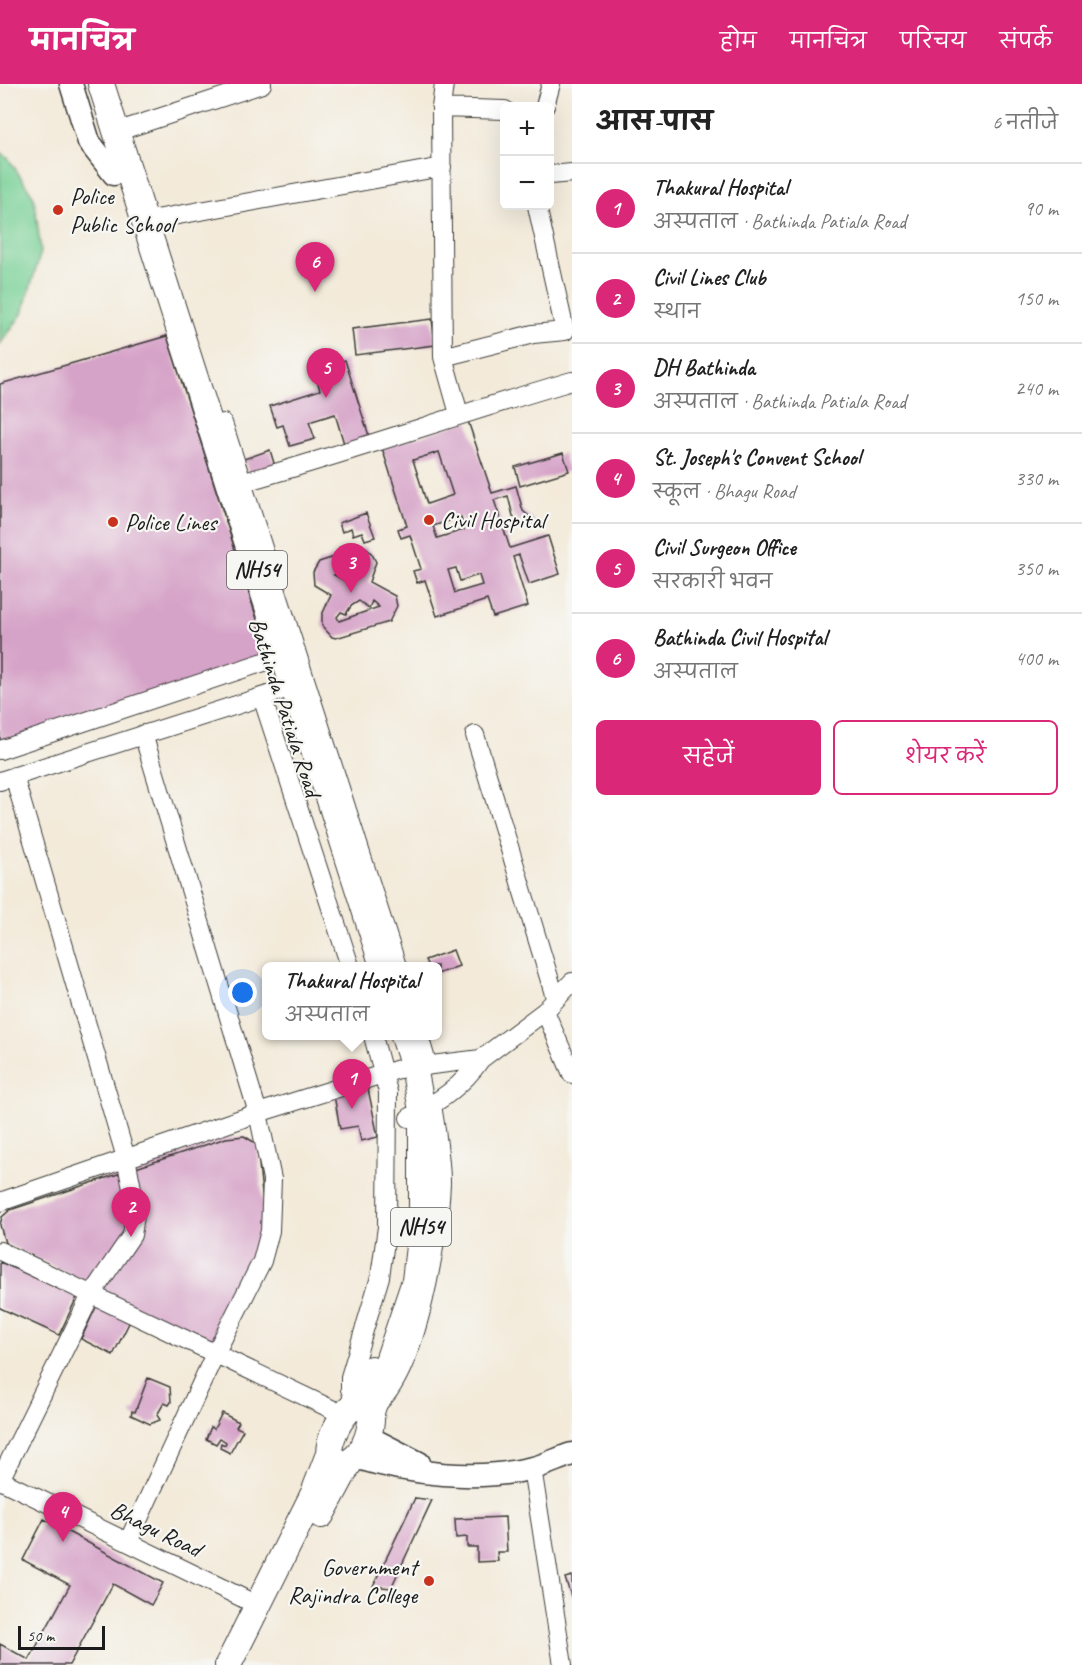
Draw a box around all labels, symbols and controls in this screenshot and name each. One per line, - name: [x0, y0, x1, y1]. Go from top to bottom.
- text: मानचित्र: [30, 23, 134, 58]
- text: होम: [720, 28, 757, 54]
- text: मानचित्र: [790, 28, 867, 54]
- text: परिचय: [900, 28, 966, 54]
- text: संपर्क: [999, 28, 1052, 54]
- map controls: [500, 102, 554, 210]
- button: +: [500, 102, 554, 156]
- text: आस-पास: [596, 105, 713, 138]
- text: 6 नतीजे: [992, 110, 1058, 135]
- button: −: [500, 156, 554, 210]
- text: Thakural Hospital: [653, 174, 788, 202]
- place label: Police Public School: [70, 181, 178, 239]
- text: 1: [611, 196, 620, 221]
- text: 90 m: [1024, 196, 1058, 221]
- marker: Police Public School: [51, 203, 65, 217]
- text: अस्पताल · Bathinda Patiala Road: [653, 209, 906, 234]
- pin: 6: [296, 242, 334, 292]
- text: Civil Lines Club: [653, 264, 766, 292]
- text: 2: [611, 286, 620, 311]
- text: 150 m: [1015, 286, 1058, 311]
- text: स्थान: [653, 299, 700, 324]
- pin: 5: [306, 348, 346, 398]
- text: DH Bathinda: [653, 354, 755, 382]
- text: 3: [611, 376, 620, 401]
- text: 240 m: [1015, 376, 1058, 401]
- text: अस्पताल · Bathinda Patiala Road: [653, 389, 906, 414]
- text: St. Joseph's Convent School: [653, 444, 861, 472]
- text: 4: [611, 466, 620, 491]
- text: 330 m: [1015, 466, 1058, 491]
- text: स्कूल · Bhagu Road: [653, 479, 795, 504]
- place label: Civil Hospital: [441, 505, 549, 535]
- place label: Police Lines: [125, 507, 219, 537]
- marker: Civil Hospital: [422, 513, 436, 527]
- marker: Police Lines: [106, 515, 120, 529]
- text: Civil Surgeon Office: [653, 534, 796, 562]
- pin: 3: [332, 544, 370, 593]
- road number: NH54: [227, 551, 287, 589]
- text: 5: [611, 556, 620, 581]
- text: 350 m: [1015, 556, 1058, 581]
- text: सरकारी भवन: [653, 569, 772, 594]
- street label: Bathinda Patiala Road: [242, 614, 329, 803]
- text: Bathinda Civil Hospital: [653, 624, 826, 652]
- text: 6: [611, 646, 620, 671]
- text: 400 m: [1015, 646, 1058, 671]
- text: अस्पताल: [653, 659, 738, 684]
- button: सहेजें: [596, 720, 821, 795]
- button: शेयर करें: [833, 720, 1058, 795]
- popup: [262, 962, 442, 1040]
- text: Thakural Hospital: [285, 967, 419, 995]
- your location: [228, 978, 257, 1007]
- text: अस्पताल: [285, 1002, 369, 1027]
- pin: 1: [332, 1060, 372, 1109]
- pin: 2: [112, 1188, 150, 1237]
- road number: NH54: [391, 1208, 451, 1246]
- pin: 4: [44, 1492, 82, 1542]
- street label: Bhagu Road: [106, 1494, 210, 1565]
- place label: Government Rajindra College: [288, 1552, 420, 1610]
- marker: Government Rajindra College: [422, 1574, 436, 1588]
- scale bar: [18, 1623, 105, 1650]
- text: 50 m: [27, 1626, 54, 1646]

